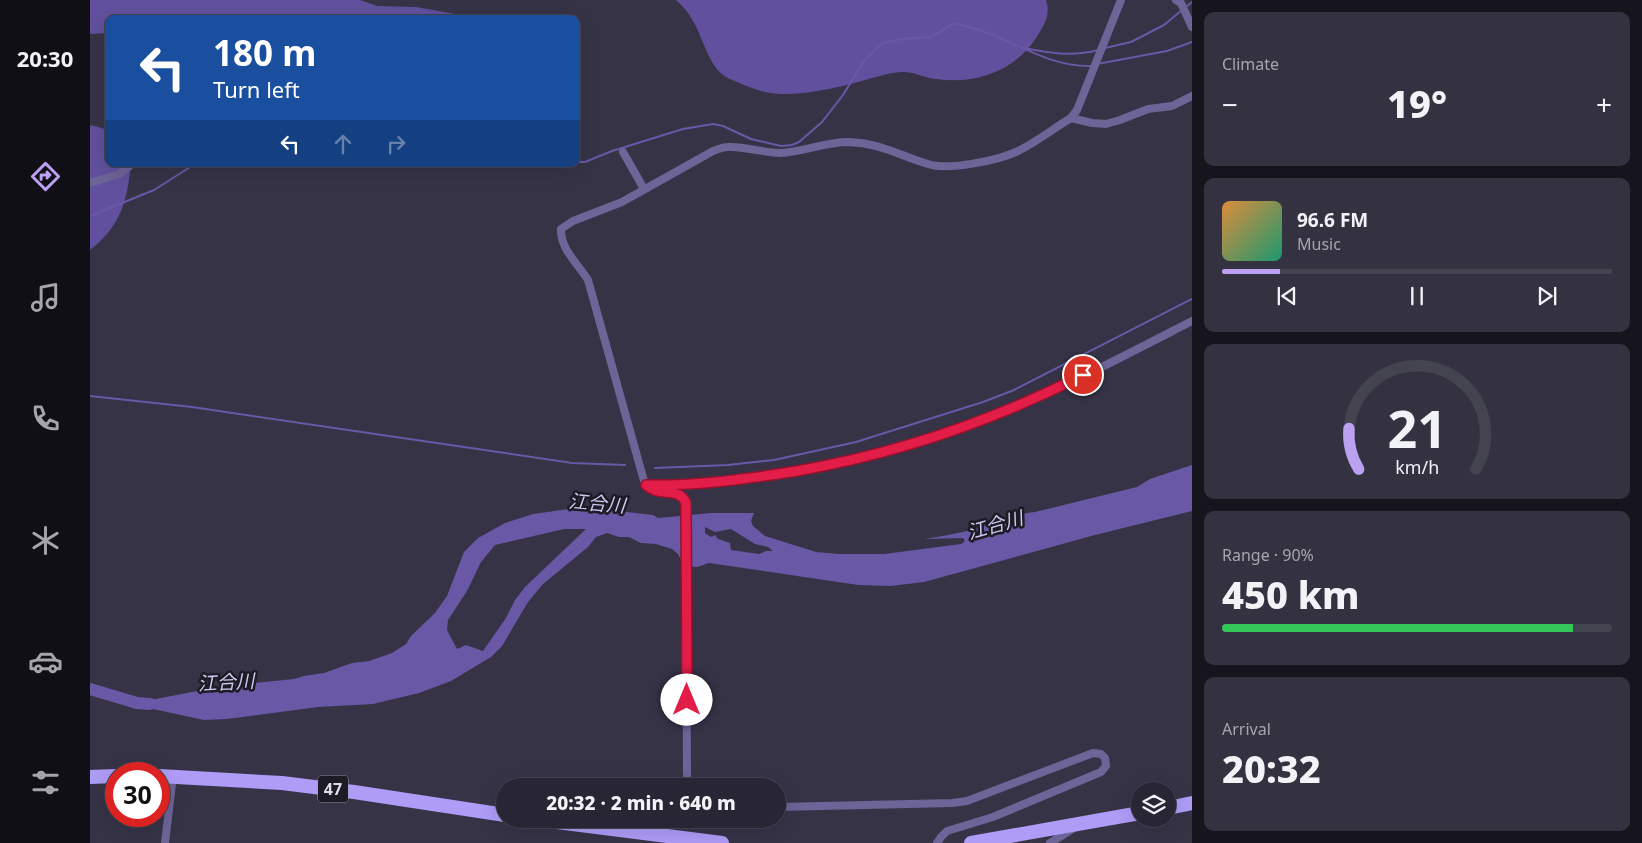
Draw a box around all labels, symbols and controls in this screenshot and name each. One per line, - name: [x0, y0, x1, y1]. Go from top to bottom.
- text: 180 m: [213, 29, 316, 76]
- icon: left: [130, 35, 195, 100]
- text: 20:30: [17, 43, 73, 73]
- text: Climate: [1222, 53, 1279, 75]
- text: Turn left: [213, 74, 300, 104]
- text: 19°: [1387, 77, 1447, 129]
- text: −: [1222, 85, 1238, 123]
- text: +: [1596, 85, 1612, 123]
- icon: left: [276, 130, 304, 158]
- icon: ahead: [329, 130, 357, 158]
- icon: right: [382, 130, 410, 158]
- icon: directions: [28, 159, 63, 194]
- text: 96.6 FM: [1297, 207, 1368, 233]
- text: Music: [1297, 233, 1341, 255]
- icon: music: [28, 280, 63, 315]
- icon: previous: [1273, 282, 1301, 310]
- icon: pause: [1403, 282, 1431, 310]
- icon: next: [1533, 282, 1561, 310]
- pin: [1062, 354, 1104, 396]
- icon: arrive: [1069, 361, 1097, 389]
- text: 21: [1387, 392, 1447, 463]
- icon: phone: [28, 401, 63, 436]
- text: km/h: [1395, 455, 1439, 479]
- water label: 江合川: [567, 488, 629, 519]
- water label: 江合川: [964, 504, 1028, 545]
- icon: climate: [28, 523, 63, 558]
- text: Range · 90%: [1222, 544, 1314, 566]
- text: 450 km: [1222, 568, 1360, 620]
- icon: car: [28, 644, 63, 679]
- water label: 江合川: [197, 667, 257, 696]
- position arrow: [660, 673, 712, 725]
- text: Arrival: [1222, 718, 1271, 740]
- text: 20:32: [1222, 742, 1321, 794]
- speed limit sign: 30: [105, 762, 170, 827]
- icon: filters: [28, 765, 63, 800]
- road number: 47: [318, 776, 348, 802]
- map controls: [1131, 782, 1176, 827]
- button: layers: [1131, 782, 1176, 827]
- text: 20:32 · 2 min · 640 m: [546, 790, 736, 816]

